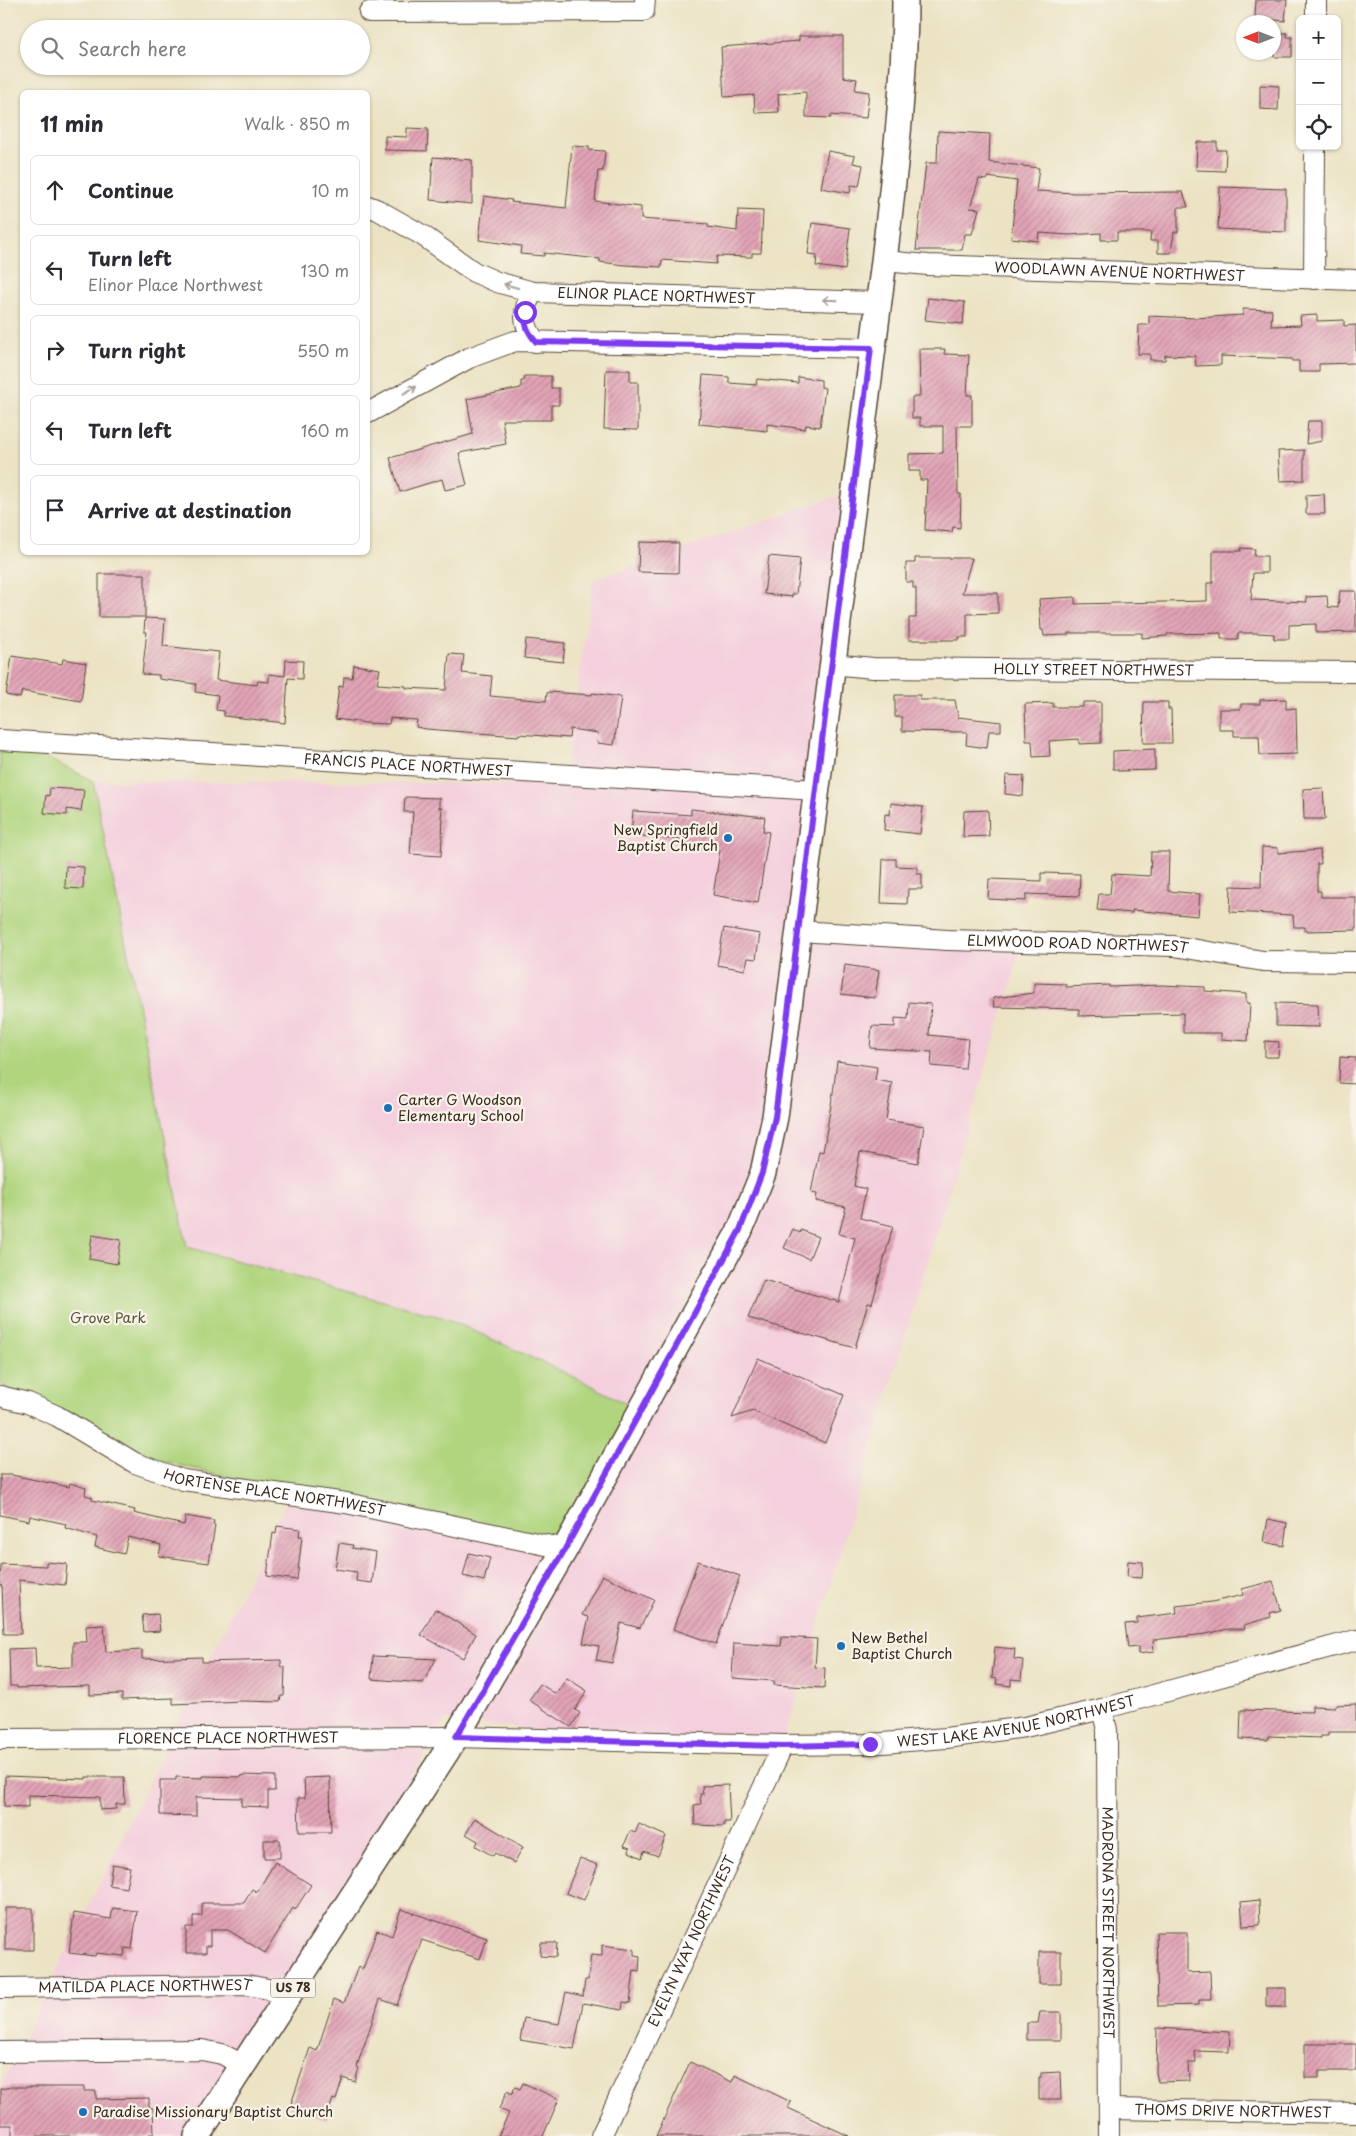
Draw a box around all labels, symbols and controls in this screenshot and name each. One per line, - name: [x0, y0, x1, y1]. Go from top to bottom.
- north arrow: [1236, 15, 1281, 60]
- map controls: [1296, 15, 1341, 150]
- button: +: [1296, 15, 1341, 60]
- search box: [20, 20, 370, 75]
- icon: search: [38, 34, 66, 62]
- text: Search here: [78, 34, 187, 62]
- button: −: [1296, 60, 1341, 105]
- button: locate: [1296, 105, 1341, 150]
- text: 11 min: [40, 107, 104, 139]
- text: Walk · 850 m: [244, 111, 350, 135]
- icon: ahead: [41, 176, 69, 204]
- text: Continue: [88, 176, 174, 204]
- text: 10 m: [312, 178, 349, 202]
- text: Turn left: [88, 244, 172, 272]
- icon: left: [41, 256, 69, 284]
- street label: WOODLAWN AVENUE NORTHWEST: [994, 256, 1246, 286]
- text: 130 m: [301, 258, 349, 282]
- text: Elinor Place Northwest: [88, 272, 263, 296]
- one-way arrow: [503, 281, 519, 290]
- street label: ELINOR PLACE NORTHWEST: [557, 282, 756, 308]
- one-way arrow: [822, 296, 838, 305]
- route start: [514, 301, 537, 324]
- icon: right: [41, 336, 69, 364]
- text: Turn right: [88, 336, 186, 364]
- text: 550 m: [297, 338, 349, 362]
- one-way arrow: [403, 385, 418, 395]
- icon: left: [41, 416, 69, 444]
- text: Turn left: [88, 416, 172, 444]
- text: 160 m: [301, 418, 349, 442]
- icon: arrive: [41, 496, 69, 524]
- text: Arrive at destination: [88, 496, 292, 524]
- street label: HOLLY STREET NORTHWEST: [994, 658, 1194, 681]
- street label: FRANCIS PLACE NORTHWEST: [303, 748, 514, 781]
- place label: New Springfield Baptist Church: [613, 819, 718, 856]
- marker: New Springfield Baptist Church: [722, 832, 734, 844]
- street label: ELMWOOD ROAD NORTHWEST: [967, 930, 1191, 958]
- place label: Carter G Woodson Elementary School: [398, 1089, 524, 1126]
- marker: Carter G Woodson Elementary School: [382, 1102, 394, 1114]
- park label: Grove Park: [70, 1307, 146, 1328]
- street label: HORTENSE PLACE NORTHWEST: [161, 1463, 388, 1521]
- place label: New Bethel Baptist Church: [851, 1627, 952, 1664]
- marker: New Bethel Baptist Church: [835, 1640, 847, 1652]
- street label: WEST LAKE AVENUE NORTHWEST: [896, 1689, 1138, 1752]
- street label: FLORENCE PLACE NORTHWEST: [118, 1727, 339, 1748]
- route end: [859, 1733, 882, 1756]
- street label: MADRONA STREET NORTHWEST: [1097, 1806, 1120, 2039]
- street label: EVELYN WAY NORTHWEST: [642, 1851, 740, 2030]
- street label: MATILDA PLACE NORTHWEST: [38, 1973, 254, 1998]
- road number: US 78: [270, 1979, 316, 1998]
- street label: THOMS DRIVE NORTHWEST: [1134, 2098, 1332, 2123]
- place label: Paradise Missionary Baptist Church: [93, 2101, 333, 2122]
- marker: Paradise Missionary Baptist Church: [77, 2106, 89, 2118]

